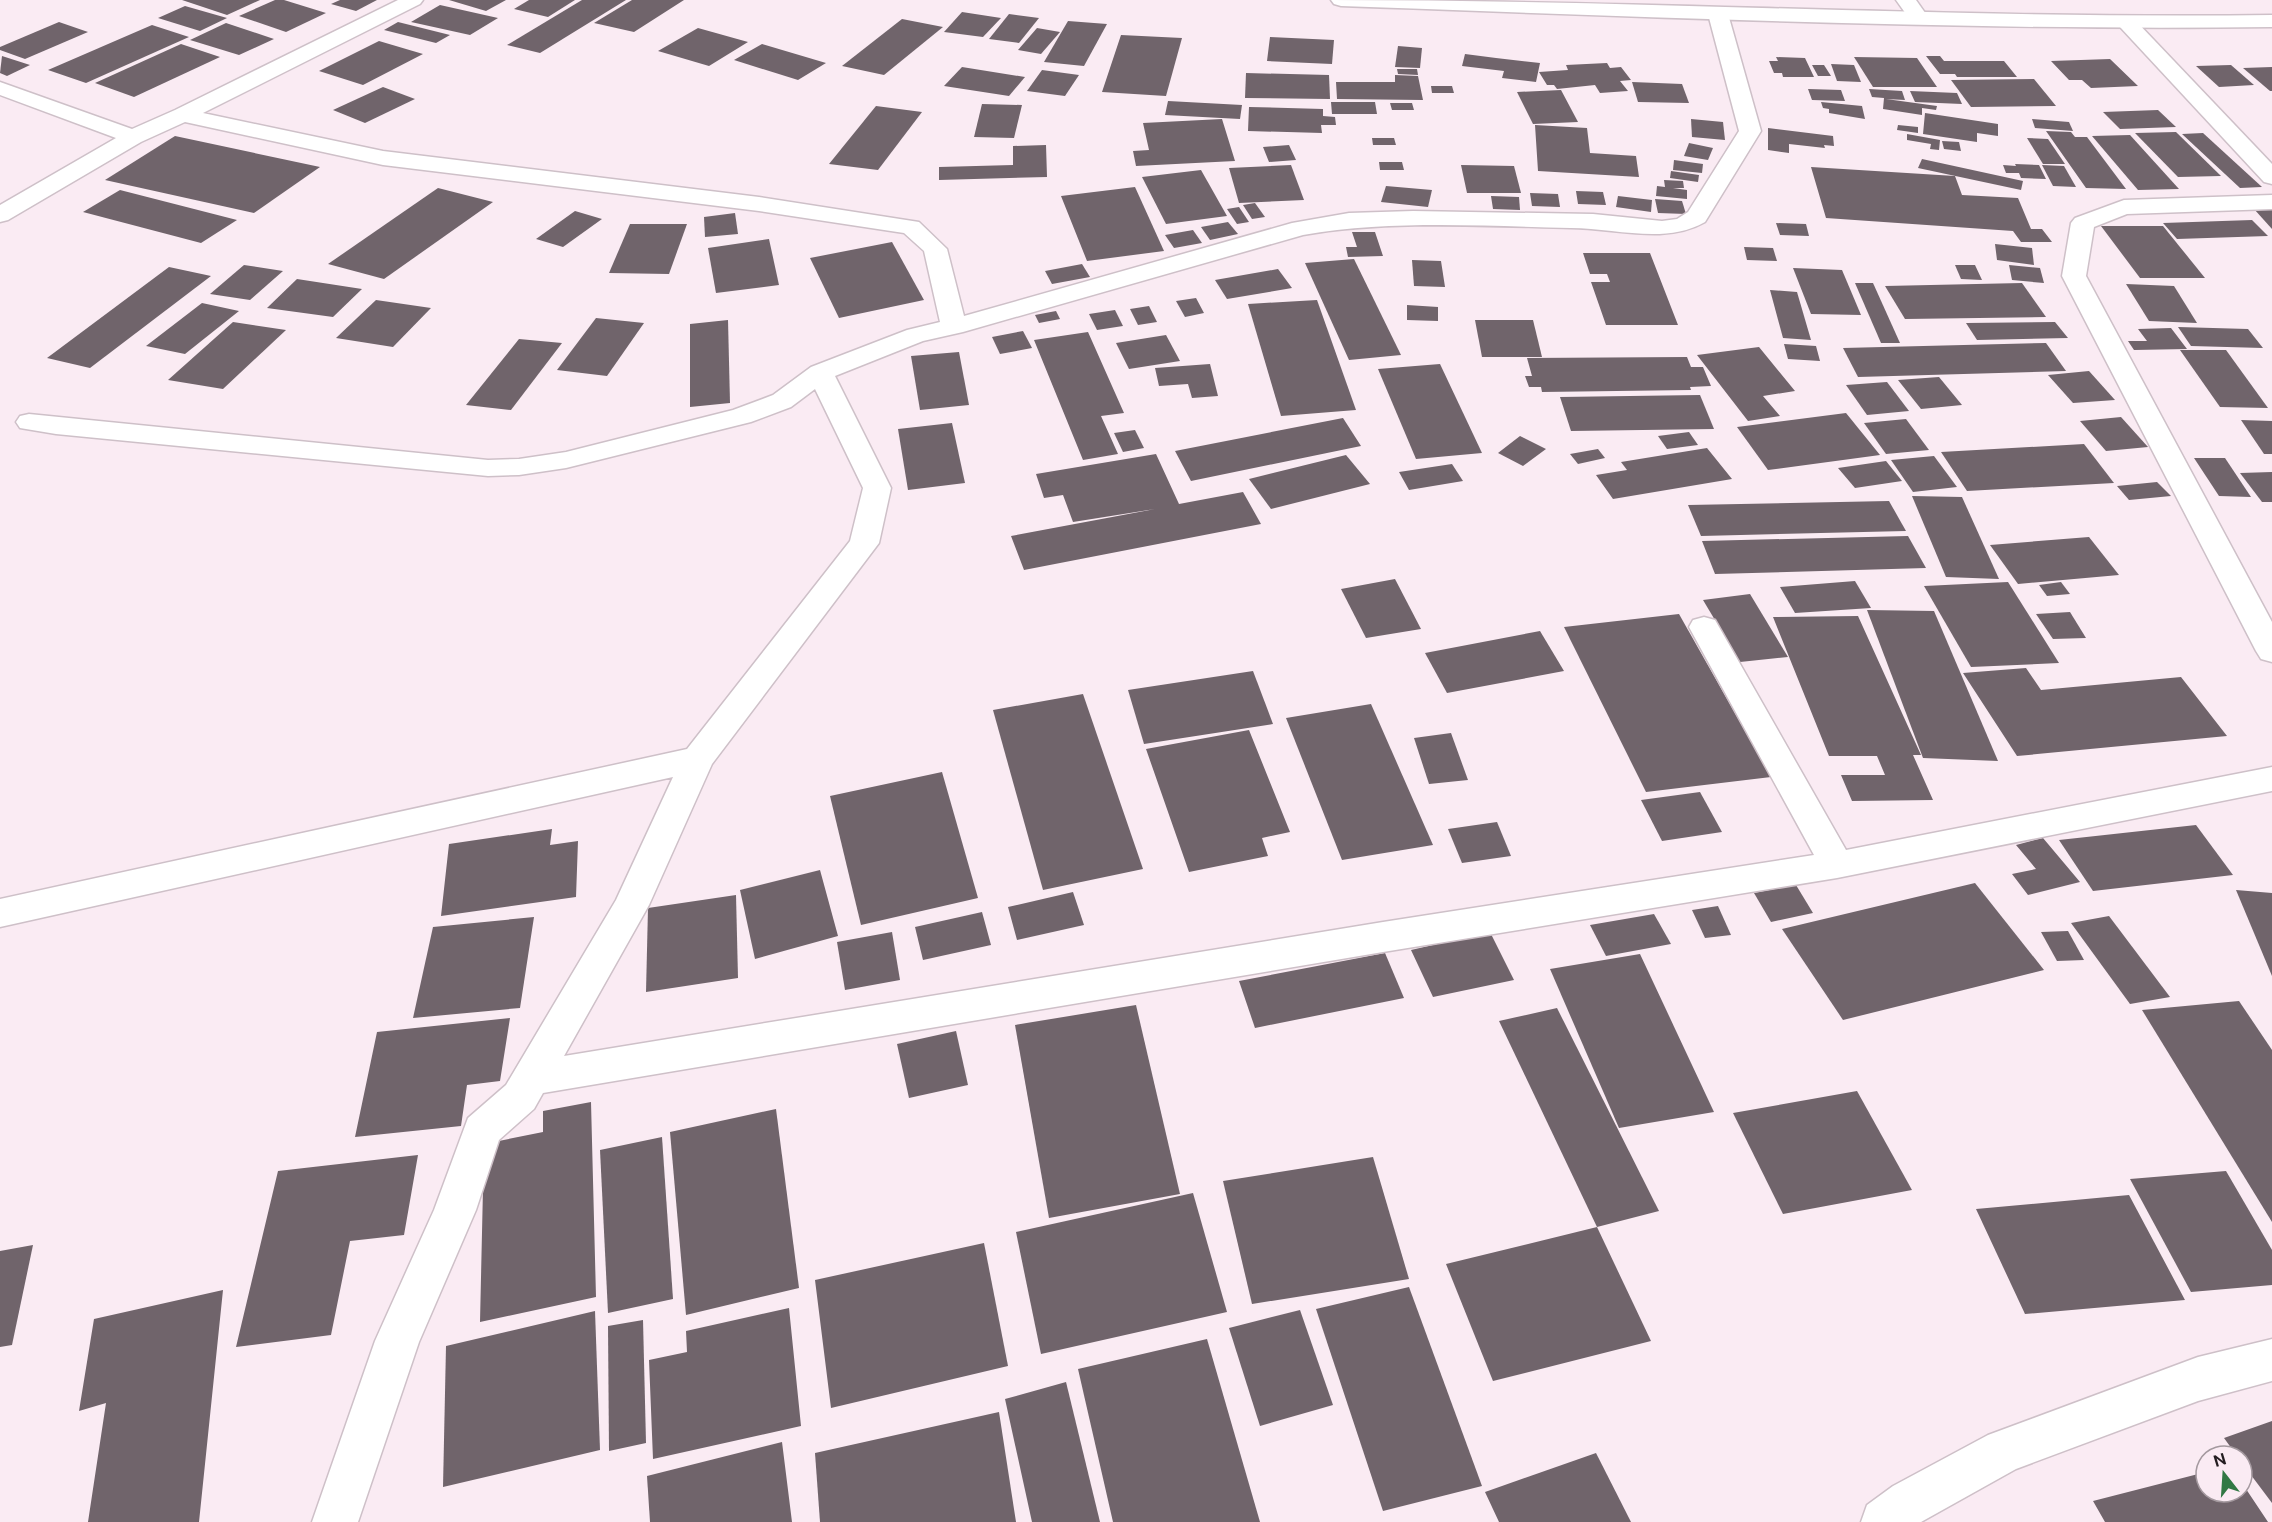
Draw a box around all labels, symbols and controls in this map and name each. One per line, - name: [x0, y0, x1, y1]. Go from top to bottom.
- north arrow: [2194, 1444, 2254, 1504]
- text: N: [2211, 1449, 2229, 1471]

